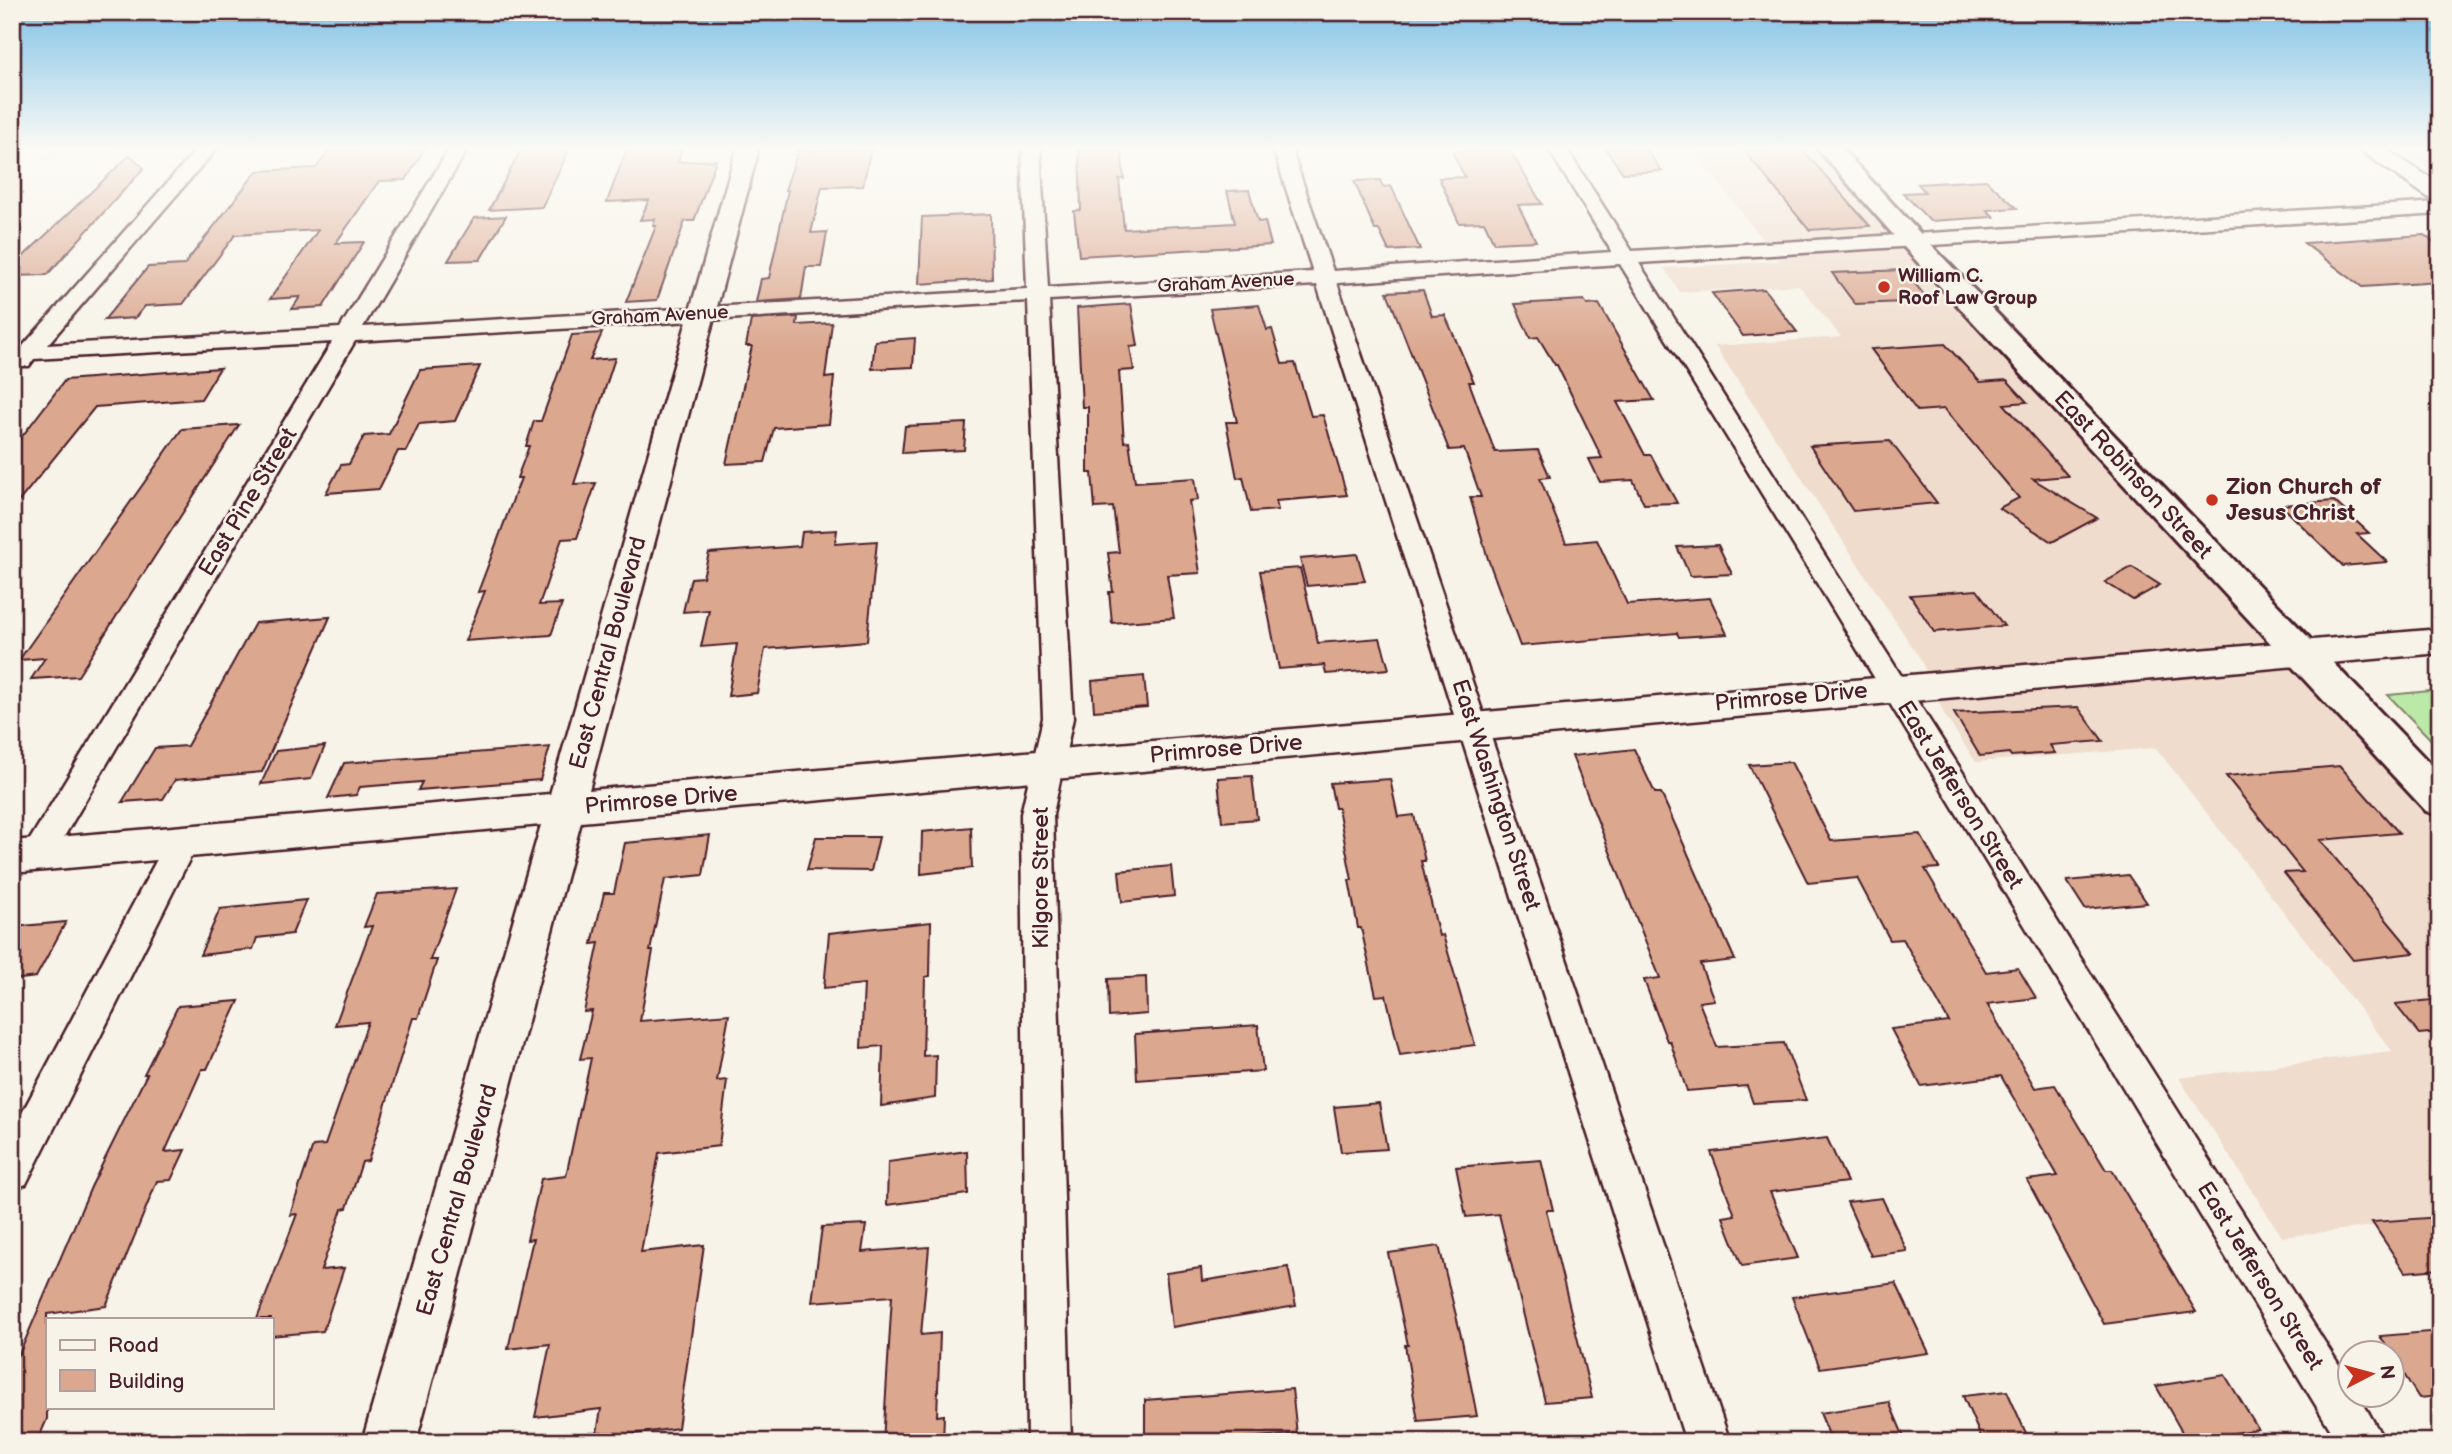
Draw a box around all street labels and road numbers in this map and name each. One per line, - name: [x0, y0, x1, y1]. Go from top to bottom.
- street label: Graham Avenue: [1157, 268, 1295, 298]
- street label: Graham Avenue: [591, 301, 729, 331]
- street label: East Robinson Street: [2048, 385, 2218, 565]
- street label: East Pine Street: [193, 423, 303, 581]
- street label: East Central Boulevard: [563, 534, 653, 772]
- street label: East Washington Street: [1445, 676, 1547, 914]
- street label: Primrose Drive: [1713, 676, 1869, 718]
- street label: East Jefferson Street: [1891, 696, 2029, 894]
- street label: Primrose Drive: [1148, 728, 1304, 770]
- street label: Primrose Drive: [583, 779, 739, 821]
- street label: Kilgore Street: [1027, 807, 1055, 949]
- street label: East Central Boulevard: [410, 1081, 504, 1319]
- street label: East Jefferson Street: [2191, 1177, 2329, 1375]

